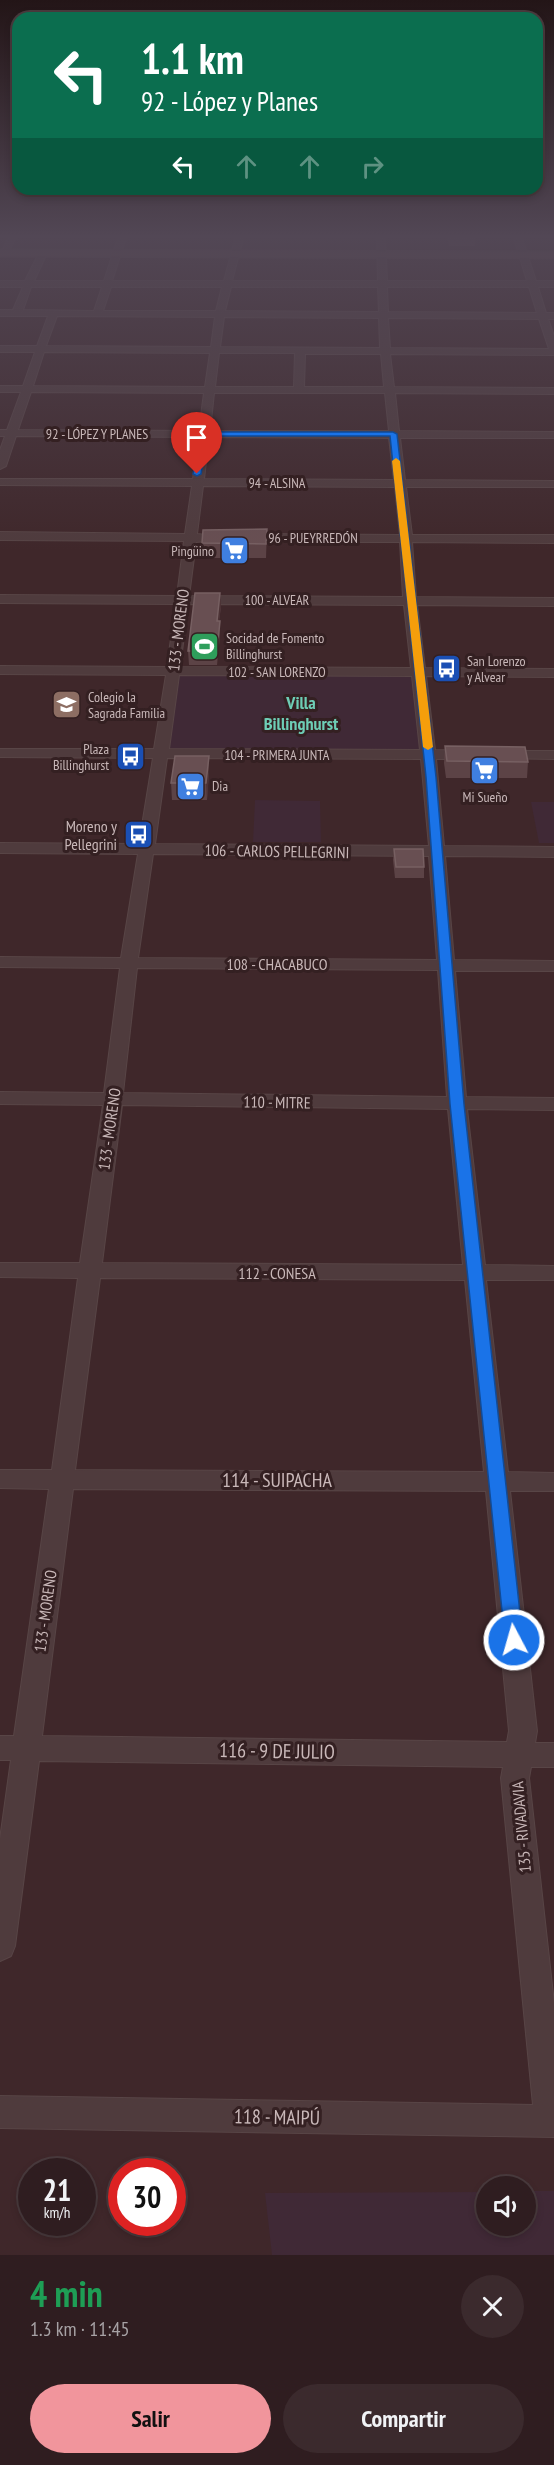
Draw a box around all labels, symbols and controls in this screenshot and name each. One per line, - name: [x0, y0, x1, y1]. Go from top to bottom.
- text: 1.1 km: [141, 31, 244, 86]
- icon: left: [42, 36, 120, 114]
- text: 92 - López y Planes: [141, 84, 318, 118]
- icon: left: [167, 150, 200, 183]
- icon: ahead: [230, 150, 263, 183]
- icon: ahead: [293, 150, 326, 183]
- icon: right: [356, 150, 389, 183]
- pin: [171, 412, 222, 474]
- icon: arrive: [180, 421, 213, 454]
- street label: 92 - LÓPEZ Y PLANES: [46, 425, 148, 443]
- street label: 94 - ALSINA: [248, 474, 306, 492]
- street label: 96 - PUEYRREDÓN: [268, 529, 358, 547]
- supermarket icon: Pingüino: [219, 535, 251, 567]
- place label: Pingüino: [171, 542, 214, 560]
- street label: 133 - MORENO: [163, 588, 193, 672]
- street label: 100 - ALVEAR: [245, 591, 310, 609]
- place label: Socidad de Fomento Billinghurst: [226, 629, 324, 663]
- sports icon: Socidad de Fomento Billinghurst: [189, 630, 221, 662]
- place label: San Lorenzo y Alvear: [467, 652, 526, 686]
- bus stop icon: San Lorenzo y Alvear: [430, 653, 462, 685]
- street label: 102 - SAN LORENZO: [228, 663, 326, 681]
- place label: Colegio la Sagrada Familia: [88, 688, 165, 722]
- school or university icon: Colegio la Sagrada Familia: [51, 689, 83, 721]
- district label: Villa Billinghurst: [264, 691, 339, 735]
- place label: Plaza Billinghurst: [53, 740, 109, 774]
- bus stop icon: Plaza Billinghurst: [114, 741, 146, 773]
- street label: 104 - PRIMERA JUNTA: [225, 746, 330, 764]
- supermarket icon: Mi Sueño: [469, 754, 501, 786]
- supermarket icon: Dia: [175, 770, 207, 802]
- place label: Dia: [212, 777, 228, 795]
- place label: Mi Sueño: [463, 788, 507, 806]
- place label: Moreno y Pellegrini: [64, 816, 117, 854]
- bus stop icon: Moreno y Pellegrini: [122, 819, 154, 851]
- street label: 106 - CARLOS PELLEGRINI: [205, 840, 349, 862]
- street label: 108 - CHACABUCO: [226, 954, 328, 974]
- street label: 133 - MORENO: [93, 1086, 125, 1171]
- street label: 110 - MITRE: [243, 1091, 311, 1113]
- street label: 112 - CONESA: [238, 1263, 316, 1283]
- street label: 114 - SUIPACHA: [222, 1467, 332, 1493]
- street label: 133 - MORENO: [29, 1568, 61, 1653]
- position arrow: [482, 1608, 546, 1672]
- street label: 116 - 9 DE JULIO: [219, 1737, 335, 1765]
- street label: 135 - RIVADAVIA: [507, 1780, 535, 1873]
- street label: 118 - MAIPÚ: [234, 2103, 320, 2131]
- speed limit sign: 30: [108, 2158, 186, 2236]
- text: 21: [43, 2170, 71, 2209]
- map controls: [476, 2176, 536, 2236]
- button: sound: [476, 2176, 536, 2236]
- text: km/h: [44, 2203, 70, 2222]
- text: 4 min: [30, 2270, 103, 2317]
- button: close: [461, 2275, 524, 2338]
- text: 1.3 km · 11:45: [30, 2316, 129, 2342]
- button: Salir: [30, 2384, 271, 2453]
- button: Compartir: [283, 2384, 524, 2453]

